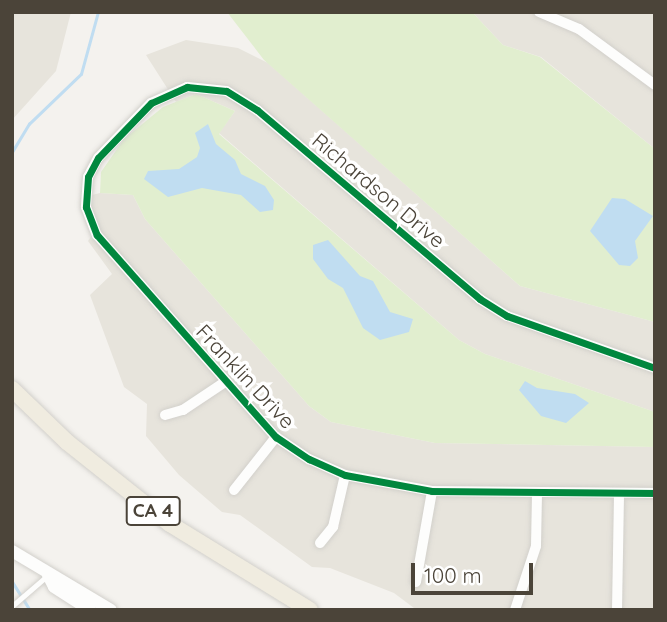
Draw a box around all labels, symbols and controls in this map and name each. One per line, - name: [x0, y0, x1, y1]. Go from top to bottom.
- street label: Richardson Drive: [308, 127, 450, 253]
- street label: Franklin Drive: [191, 319, 301, 433]
- road number: CA 4: [125, 496, 181, 526]
- scale bar: [415, 548, 538, 592]
- text: 100 m: [424, 562, 482, 588]

